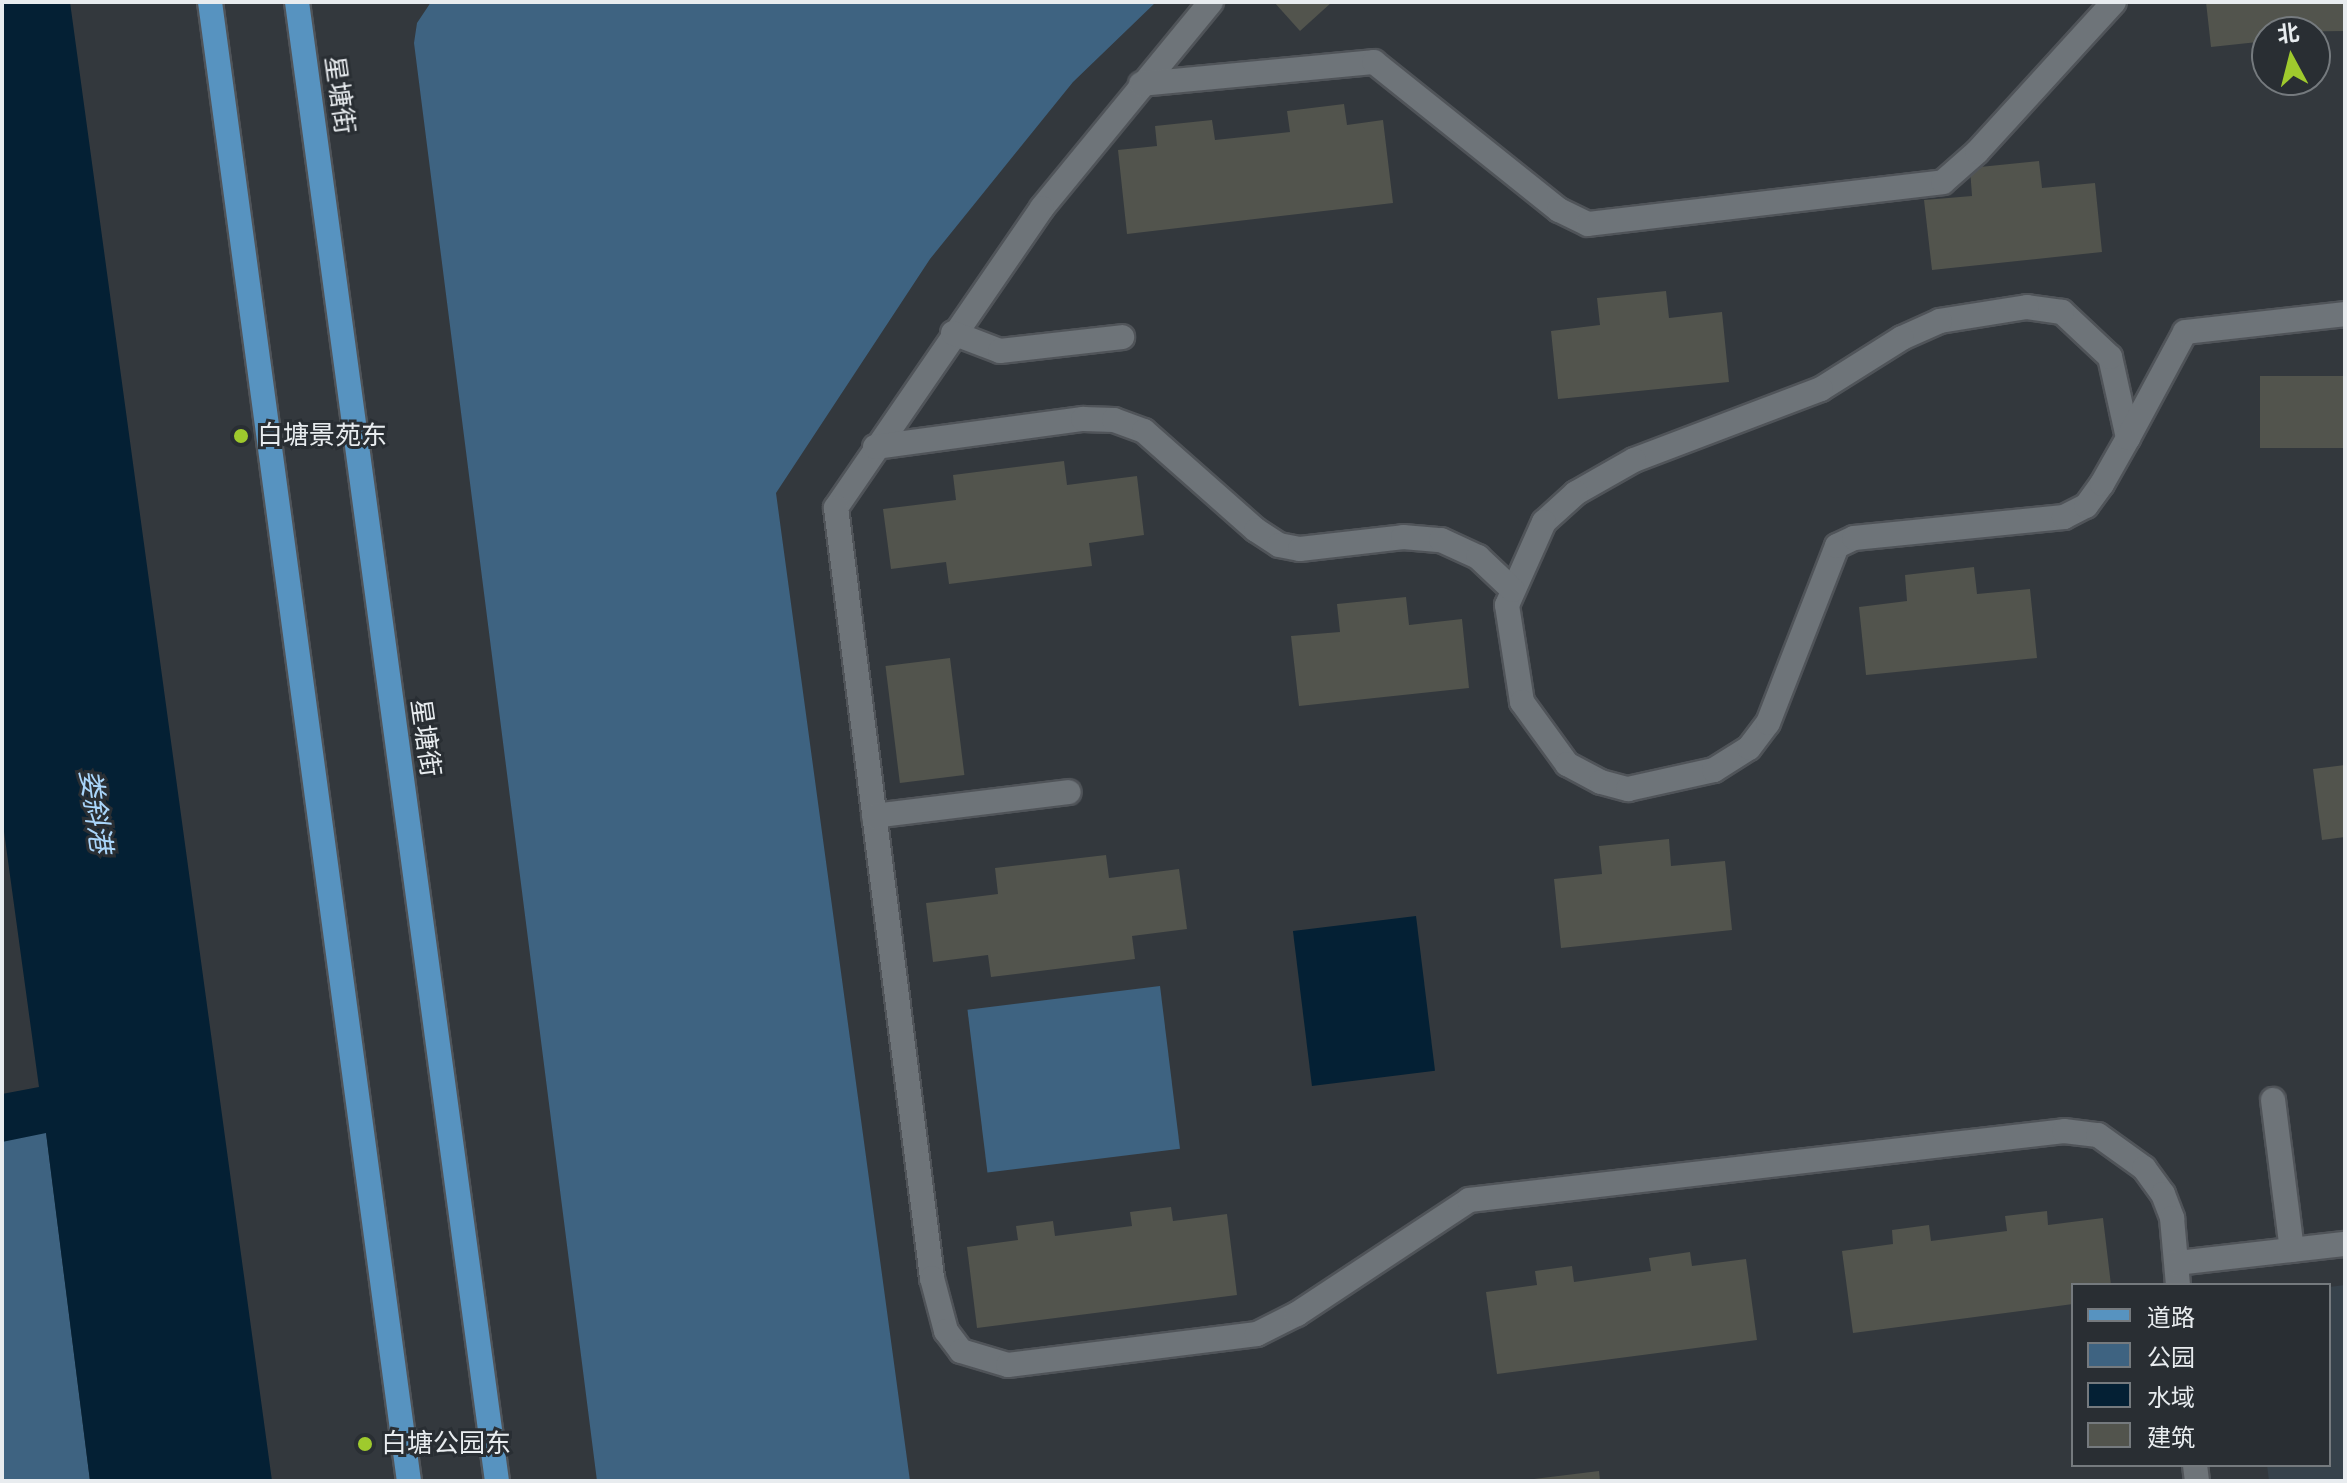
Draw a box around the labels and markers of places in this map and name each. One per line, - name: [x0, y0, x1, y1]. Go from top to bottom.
- place label: 白塘景苑东: [257, 420, 387, 452]
- marker: 白塘景苑东: [232, 427, 250, 445]
- place label: 白塘公园东: [381, 1428, 511, 1460]
- marker: 白塘公园东: [356, 1435, 374, 1453]

